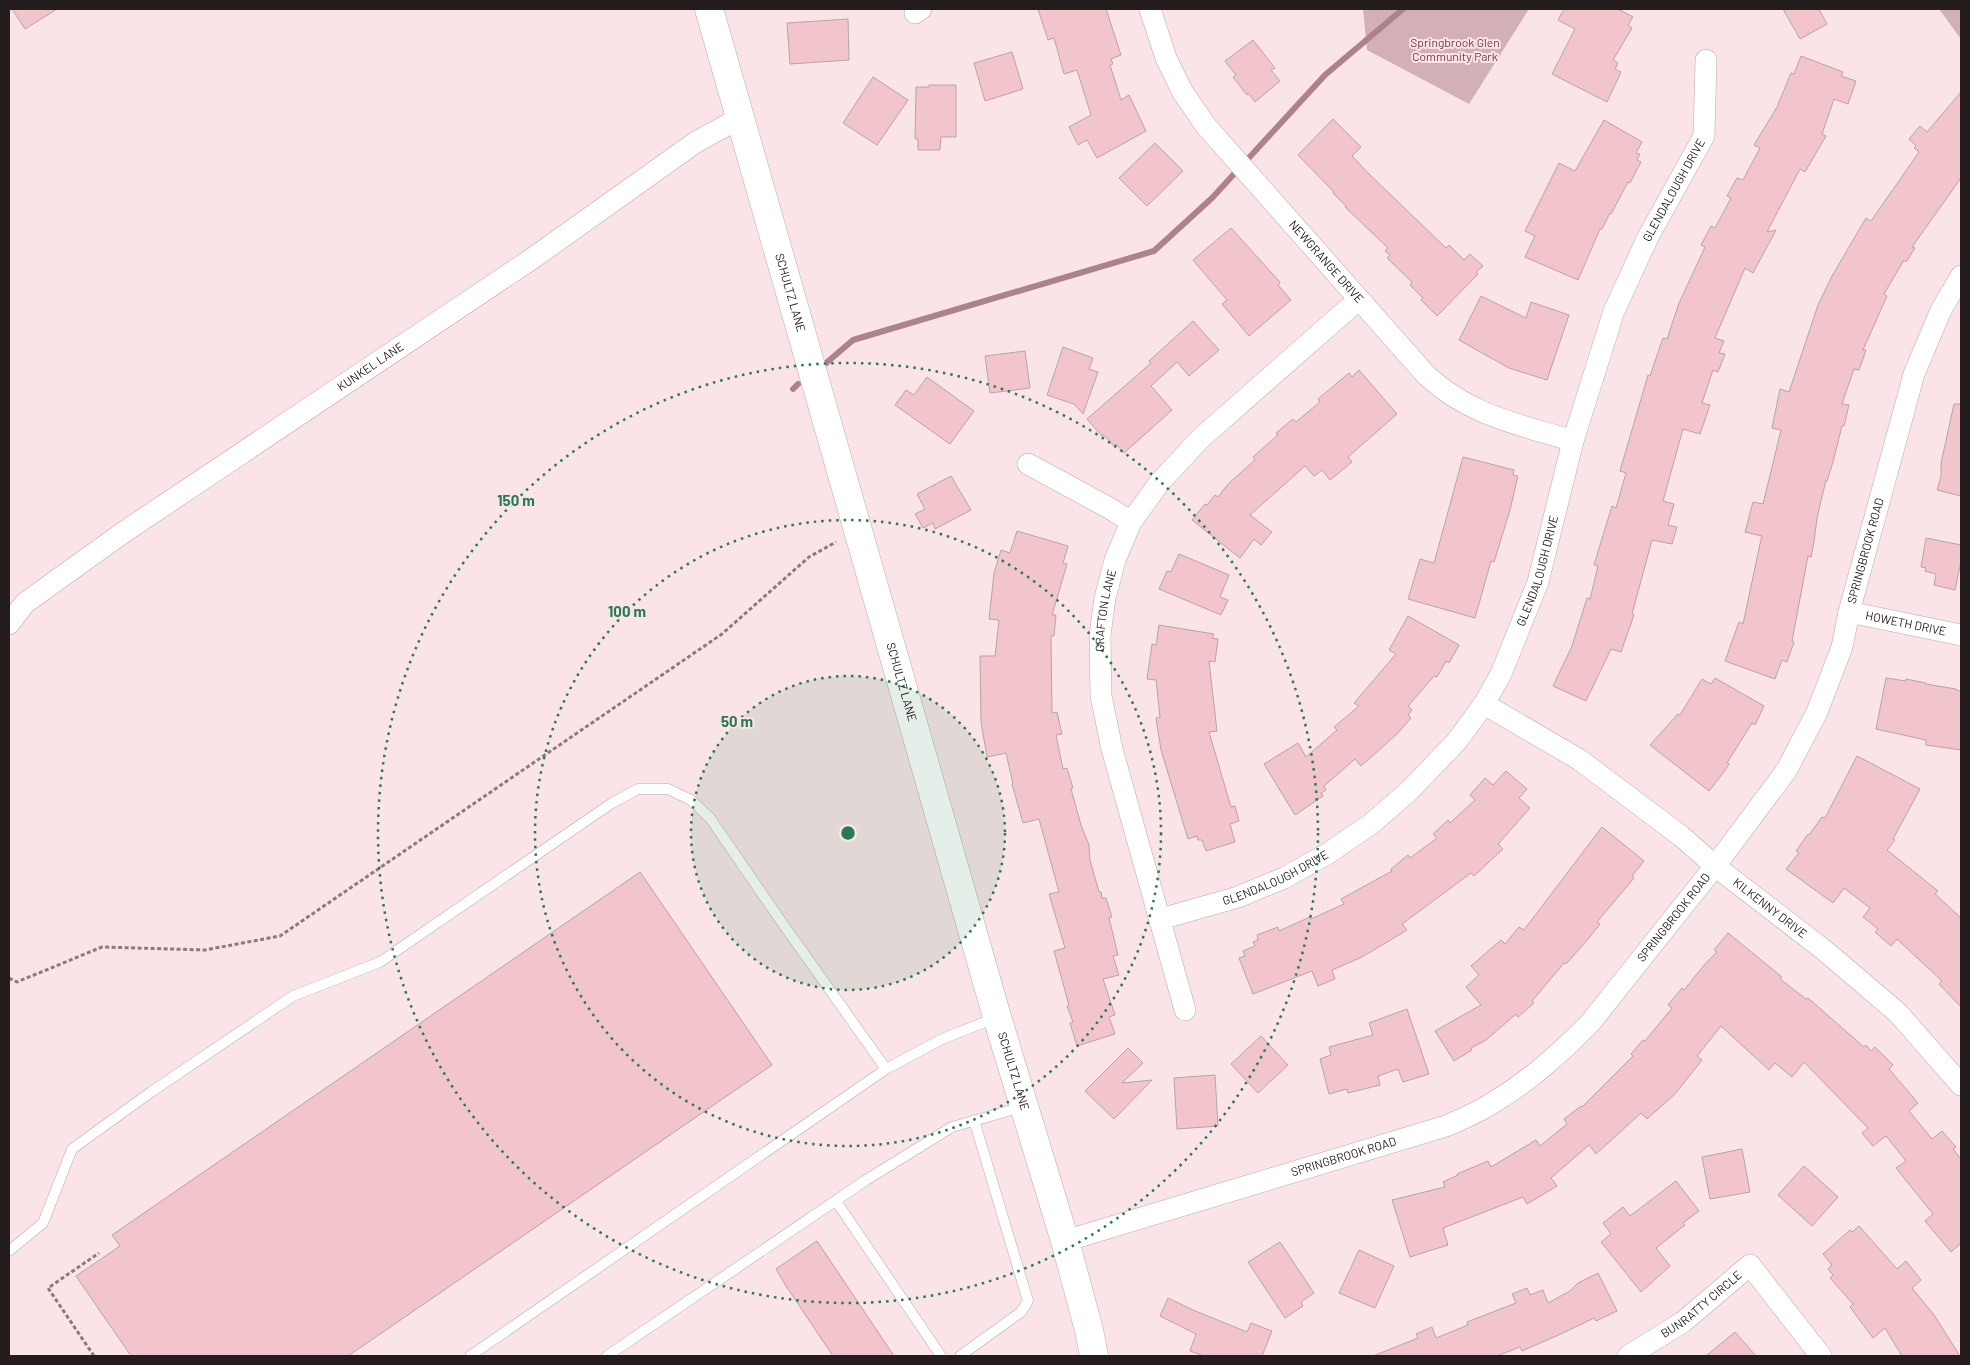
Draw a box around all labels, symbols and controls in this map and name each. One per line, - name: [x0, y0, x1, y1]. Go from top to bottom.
- park label: Springbrook Glen Community Park: [1410, 35, 1500, 63]
- street label: GLENDALOUGH DRIVE: [1639, 136, 1707, 243]
- street label: NEWGRANGE DRIVE: [1287, 217, 1367, 305]
- street label: SCHULTZ LANE: [773, 251, 809, 333]
- street label: KUNKEL LANE: [334, 339, 406, 393]
- text: 150 m: [497, 491, 535, 509]
- street label: SPRINGBROOK ROAD: [1844, 496, 1886, 605]
- street label: GLENDALOUGH DRIVE: [1513, 514, 1560, 628]
- street label: GRAFTON LANE: [1092, 568, 1118, 652]
- text: 100 m: [608, 602, 646, 620]
- street label: HOWETH DRIVE: [1864, 608, 1948, 638]
- street label: SCHULTZ LANE: [884, 641, 920, 723]
- text: 50 m: [721, 712, 753, 730]
- centre of rings: [839, 824, 857, 842]
- street label: GLENDALOUGH DRIVE: [1221, 847, 1330, 907]
- street label: SPRINGBROOK ROAD: [1634, 870, 1713, 964]
- street label: KILKENNY DRIVE: [1731, 875, 1810, 940]
- street label: SCHULTZ LANE: [996, 1030, 1033, 1112]
- street label: SPRINGBROOK ROAD: [1289, 1133, 1398, 1178]
- street label: BUNRATTY CIRCLE: [1658, 1267, 1744, 1340]

